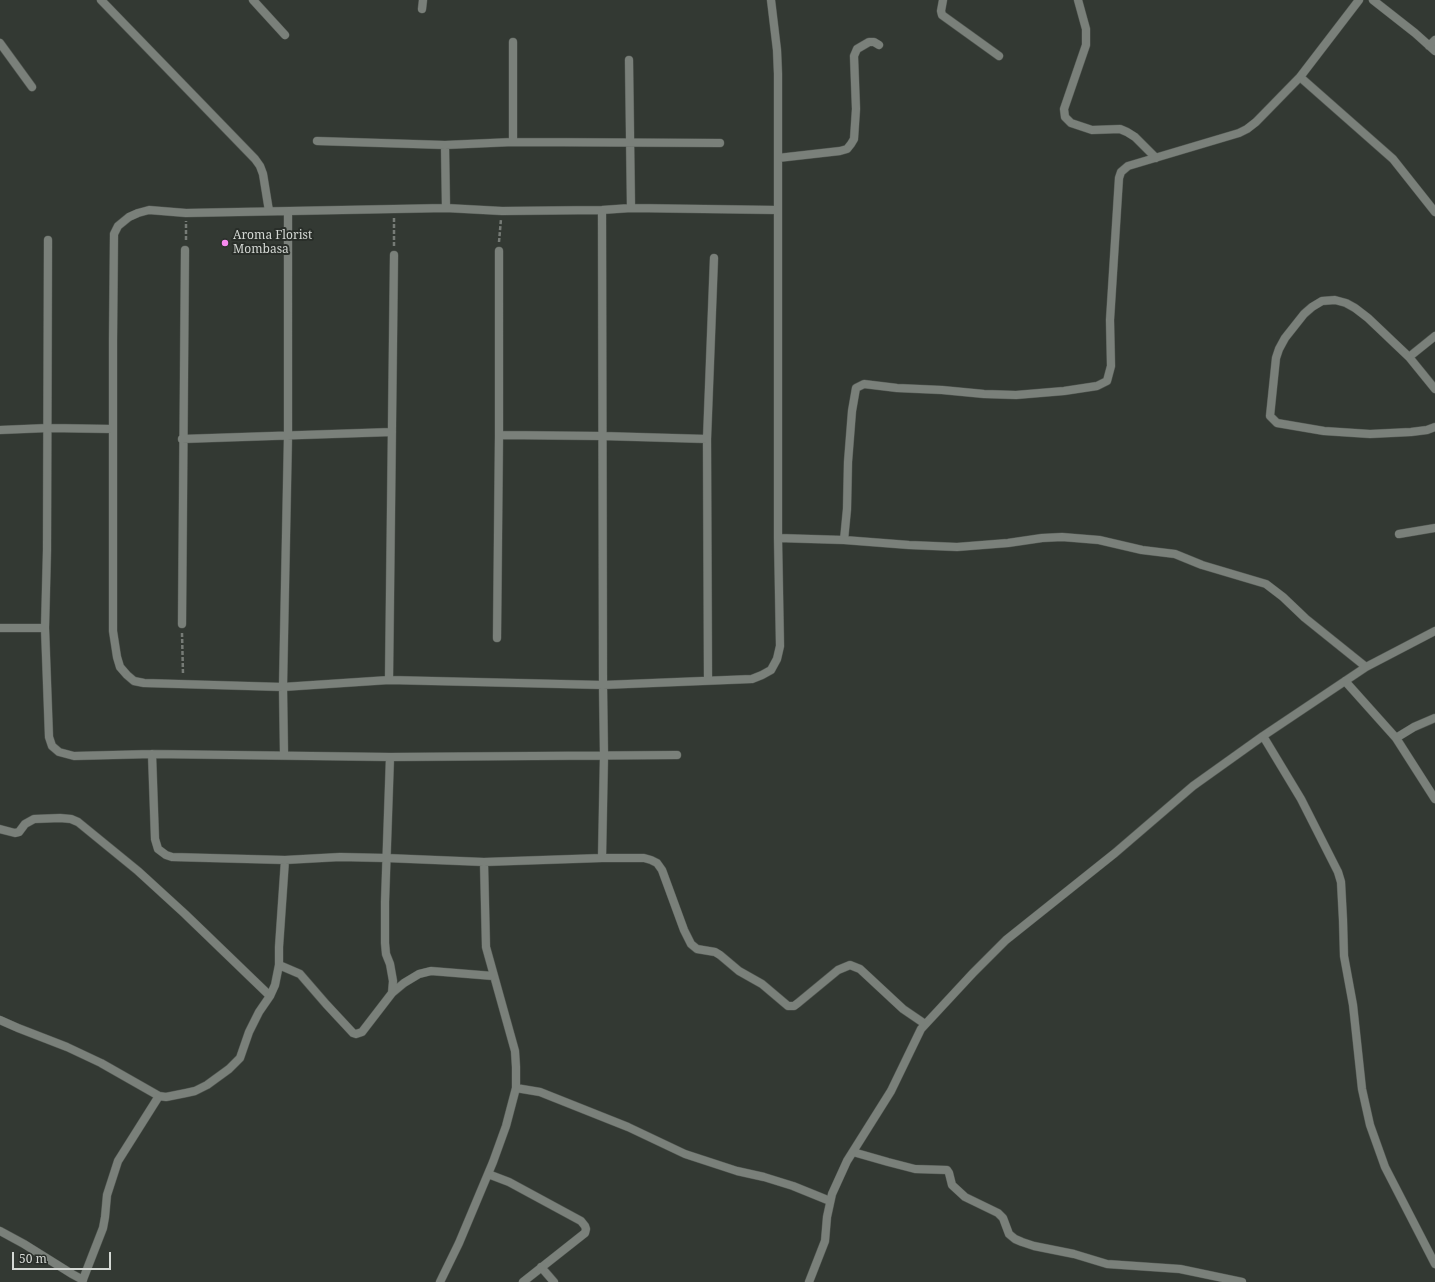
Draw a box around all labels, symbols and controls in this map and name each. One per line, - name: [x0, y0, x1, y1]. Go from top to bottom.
- place label: Aroma Florist Mombasa: [233, 229, 312, 257]
- marker: Aroma Florist Mombasa: [220, 238, 230, 248]
- scale bar: [14, 1244, 113, 1270]
- text: 50 m: [19, 1250, 47, 1267]

